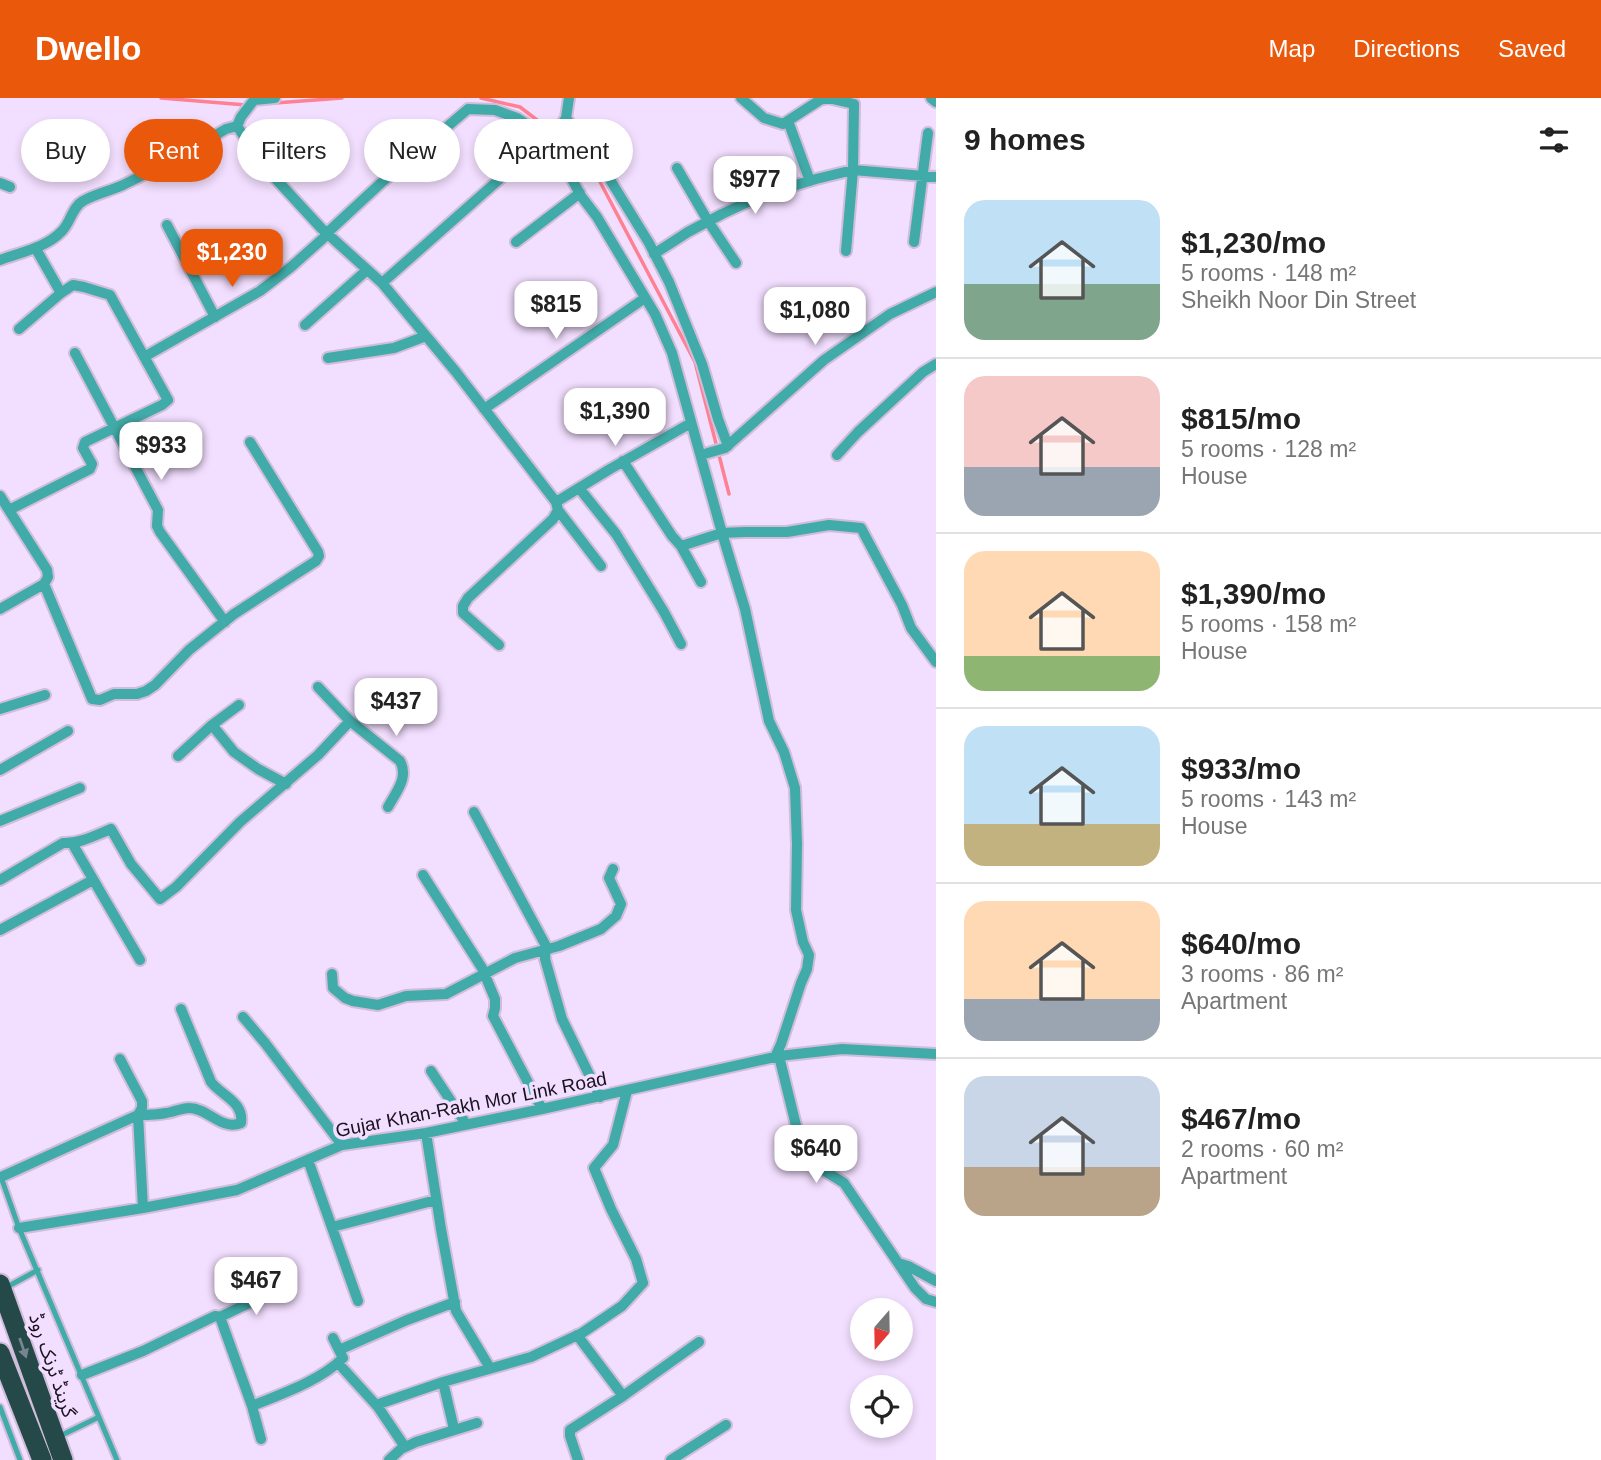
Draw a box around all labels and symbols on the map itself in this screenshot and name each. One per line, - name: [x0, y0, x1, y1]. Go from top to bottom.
- pin: $977: [714, 156, 796, 216]
- pin: $1,230: [175, 230, 289, 289]
- pin: $815: [515, 282, 597, 341]
- pin: $1,080: [758, 288, 872, 347]
- pin: $1,390: [558, 388, 672, 448]
- pin: $933: [120, 422, 202, 482]
- pin: $437: [355, 678, 437, 738]
- street label: Gujar Khan-Rakh Mor Link Road: [334, 1068, 608, 1141]
- pin: $640: [775, 1126, 857, 1185]
- pin: $467: [215, 1258, 297, 1317]
- north arrow: [850, 1298, 914, 1362]
- street label: گرینڈ ٹرنک روڈ: [24, 1310, 80, 1421]
- one-way arrow: [18, 1338, 29, 1359]

